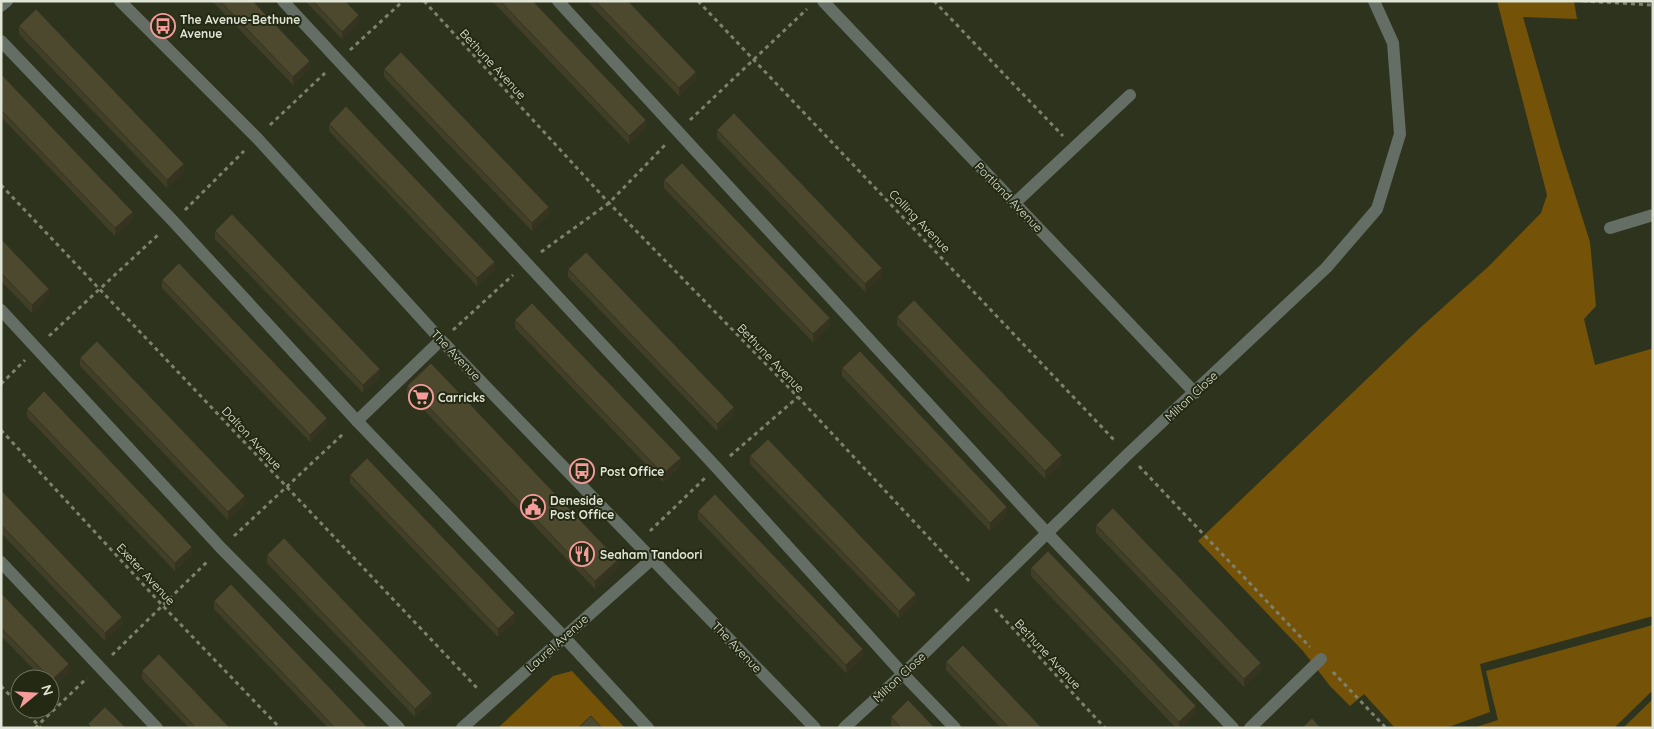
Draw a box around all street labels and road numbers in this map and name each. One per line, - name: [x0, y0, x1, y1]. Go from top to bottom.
- street label: Bethune Avenue: [457, 26, 529, 102]
- street label: Portland Avenue: [972, 159, 1046, 235]
- street label: Colling Avenue: [886, 186, 954, 256]
- street label: Bethune Avenue: [734, 320, 808, 396]
- street label: The Avenue: [428, 326, 484, 384]
- street label: Milton Close: [1161, 368, 1221, 424]
- street label: Dalton Avenue: [219, 403, 285, 473]
- street label: Exeter Avenue: [114, 540, 179, 608]
- street label: Laurel Avenue: [523, 611, 591, 675]
- street label: Bethune Avenue: [1012, 616, 1084, 692]
- street label: The Avenue: [709, 618, 765, 676]
- street label: Milton Close: [869, 649, 929, 705]

